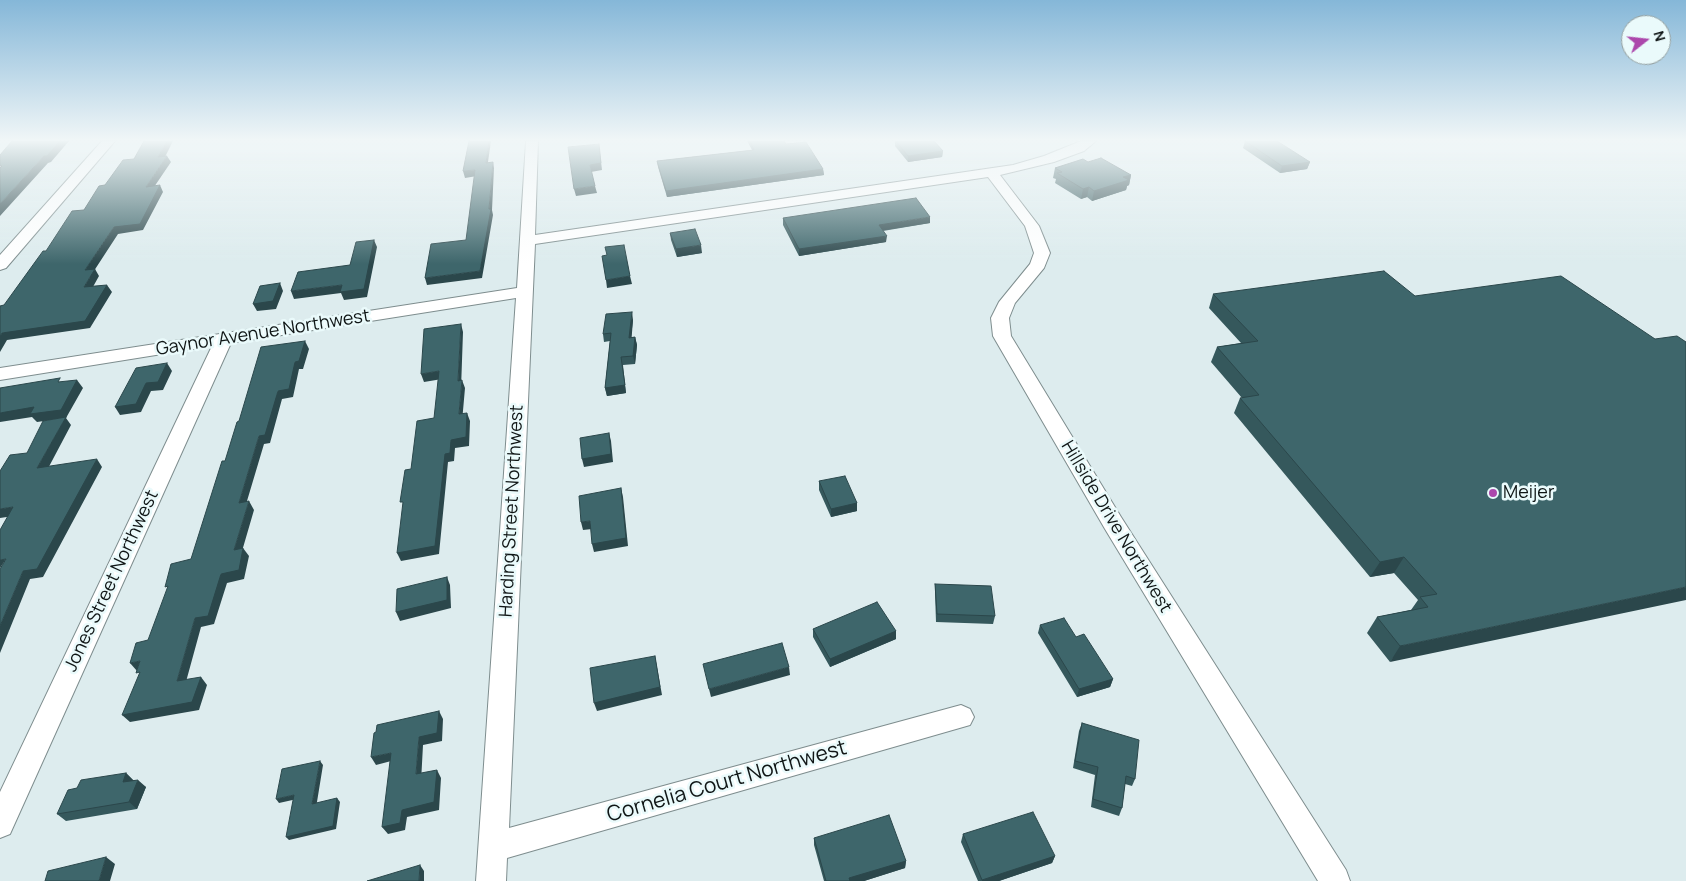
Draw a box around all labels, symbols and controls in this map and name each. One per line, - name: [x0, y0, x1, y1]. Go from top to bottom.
- north arrow: [1621, 15, 1671, 65]
- text: N: [1649, 29, 1670, 43]
- street label: Gaynor Avenue Northwest: [155, 305, 371, 361]
- street label: Harding Street Northwest: [496, 404, 528, 618]
- street label: Hillside Drive Northwest: [1056, 437, 1176, 617]
- place label: Meijer: [1503, 482, 1554, 504]
- street label: Jones Street Northwest: [60, 487, 164, 675]
- marker: Meijer: [1487, 487, 1499, 499]
- street label: Cornelia Court Northwest: [604, 736, 850, 828]

